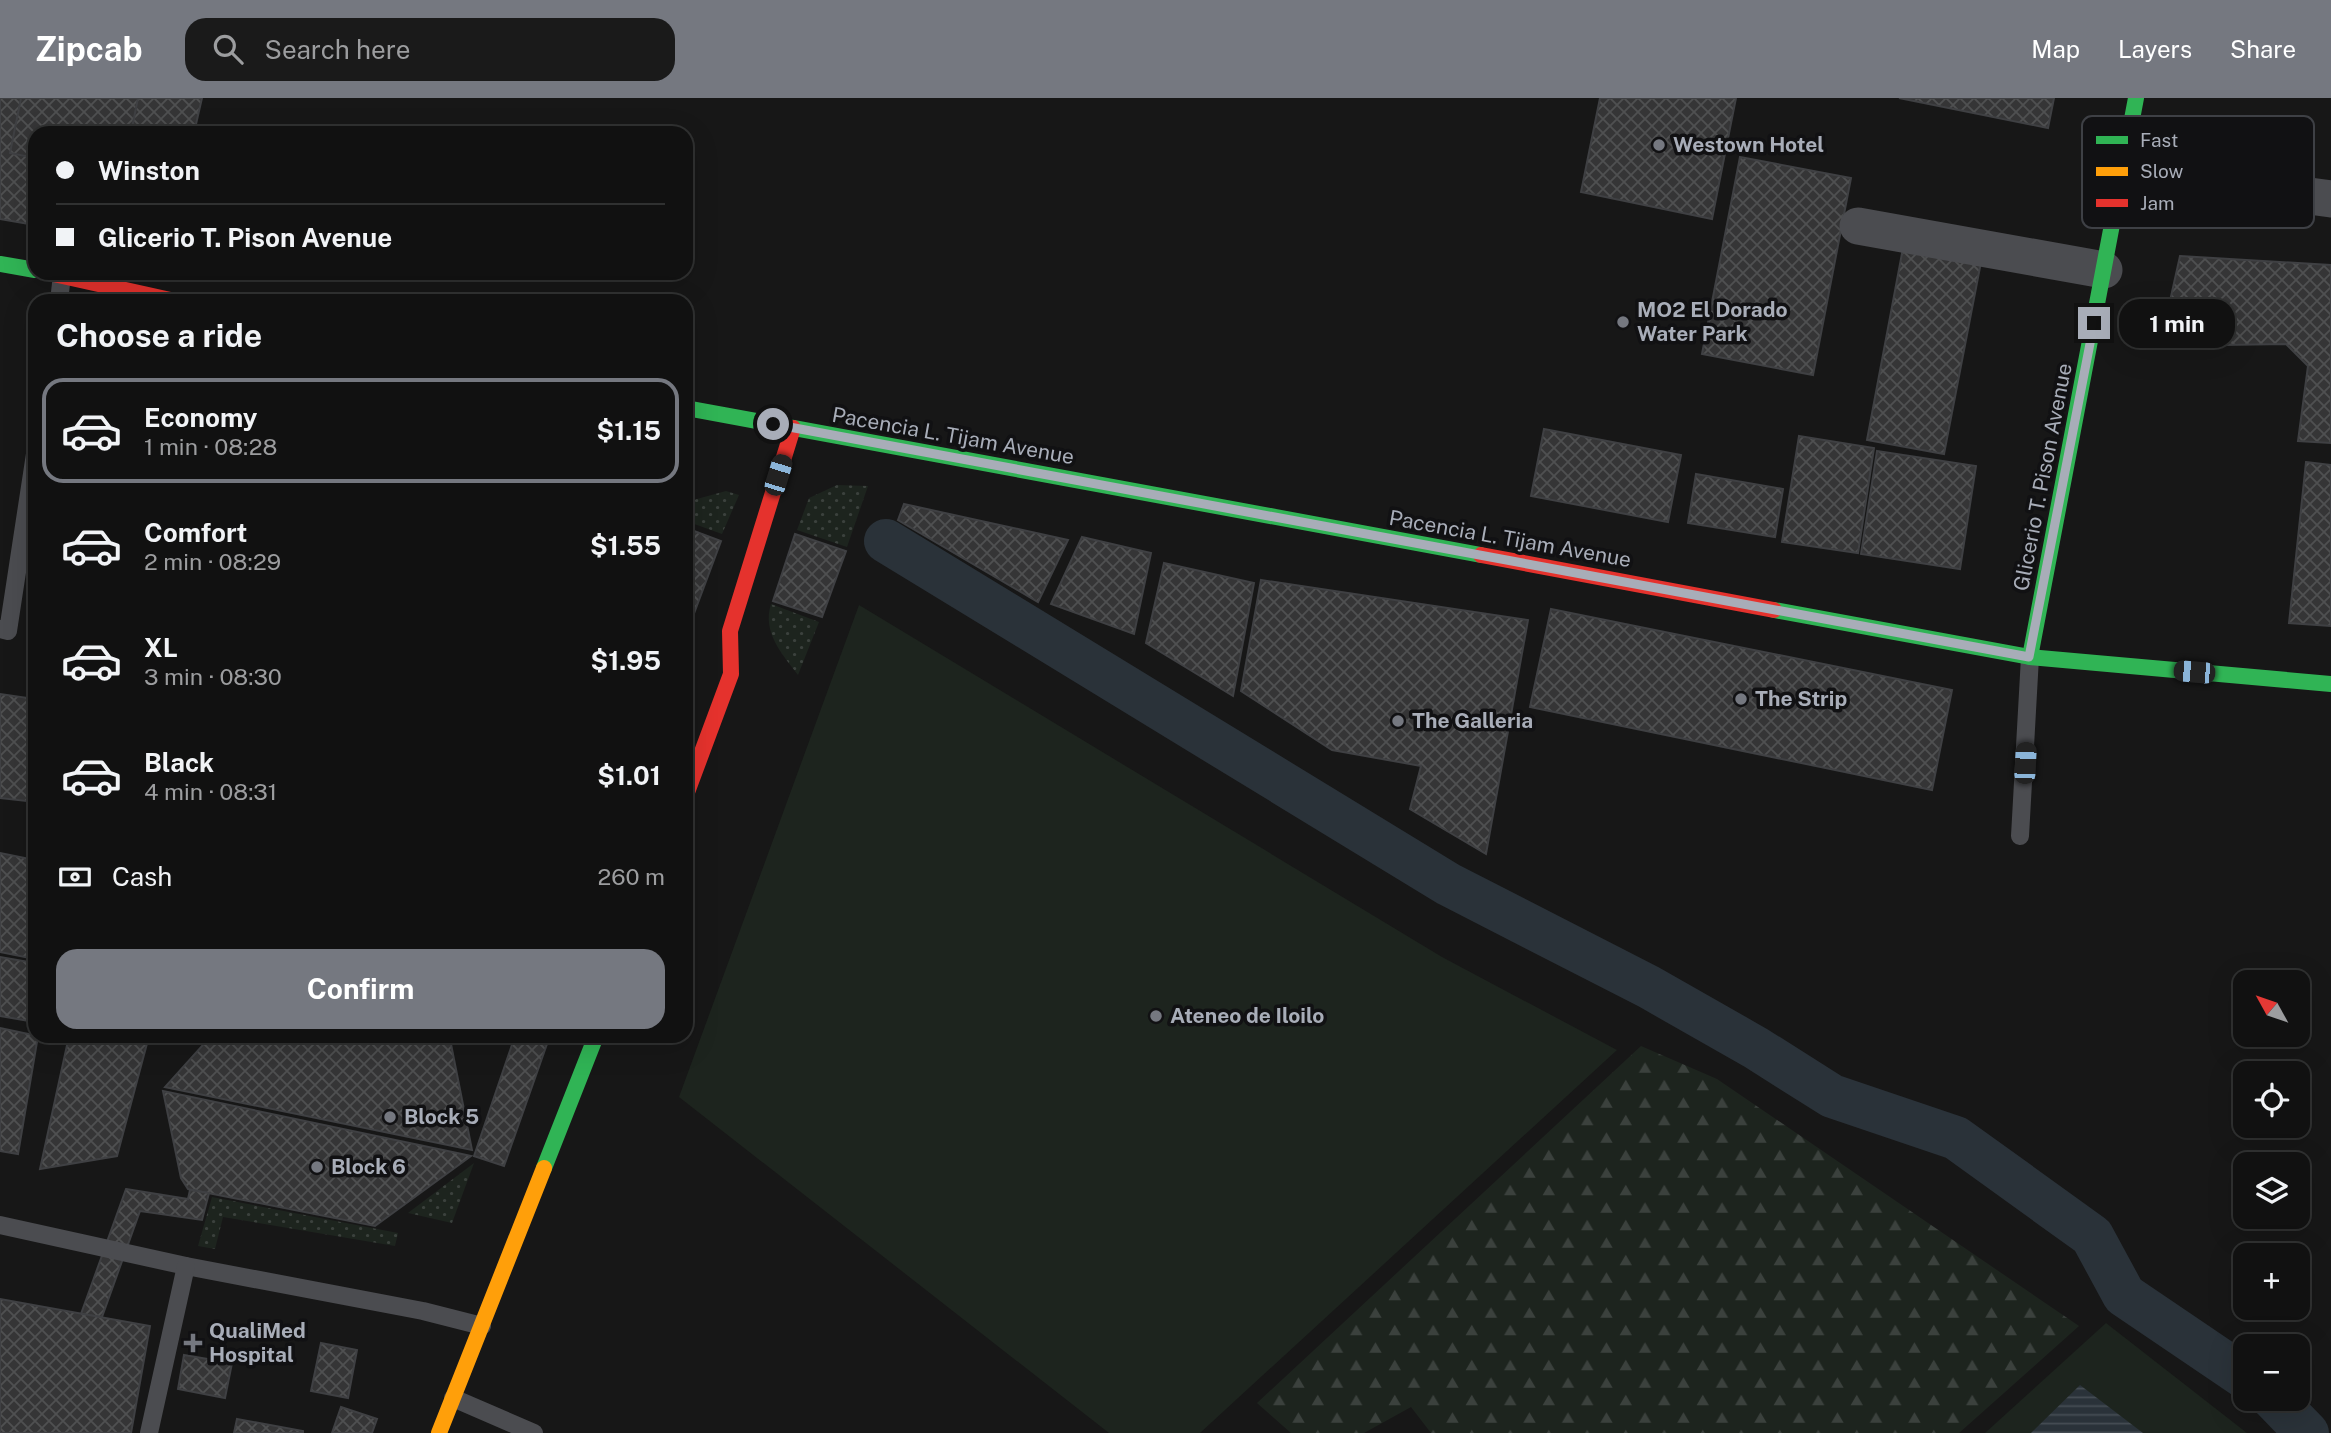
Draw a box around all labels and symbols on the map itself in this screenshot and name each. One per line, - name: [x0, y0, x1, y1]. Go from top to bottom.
- legend: [2082, 116, 2314, 228]
- text: Fast: [2140, 129, 2178, 151]
- place label: Westown Hotel: [1673, 132, 1824, 157]
- marker: Westown Hotel: [1651, 137, 1667, 153]
- text: Slow: [2140, 160, 2184, 182]
- text: Jam: [2140, 192, 2174, 214]
- place label: MO2 El Dorado Water Park: [1637, 297, 1788, 346]
- callout: 1 min: [2118, 299, 2234, 348]
- route end: [2078, 307, 2110, 339]
- marker: MO2 El Dorado Water Park: [1615, 314, 1631, 330]
- street label: Glicerio T. Pison Avenue: [2008, 361, 2077, 593]
- street label: Pacencia L. Tijam Avenue: [830, 402, 1076, 469]
- route start: [757, 408, 789, 440]
- car: [762, 452, 795, 498]
- street label: Pacencia L. Tijam Avenue: [1387, 505, 1633, 572]
- car: [2173, 660, 2216, 684]
- place label: The Strip: [1755, 686, 1847, 711]
- marker: The Strip: [1733, 691, 1749, 707]
- place label: The Galleria: [1412, 708, 1533, 733]
- marker: The Galleria: [1390, 713, 1406, 729]
- car: [2014, 741, 2037, 785]
- north arrow: [2233, 970, 2310, 1046]
- place label: Ateneo de Iloilo: [1170, 1003, 1324, 1028]
- marker: Ateneo de Iloilo: [1148, 1008, 1164, 1024]
- place label: Block 5: [404, 1104, 479, 1129]
- marker: Block 5: [382, 1109, 398, 1125]
- place label: Block 6: [331, 1154, 406, 1179]
- marker: Block 6: [309, 1159, 325, 1175]
- place label: QualiMed Hospital: [209, 1318, 306, 1367]
- marker: QualiMed Hospital: [183, 1333, 203, 1353]

